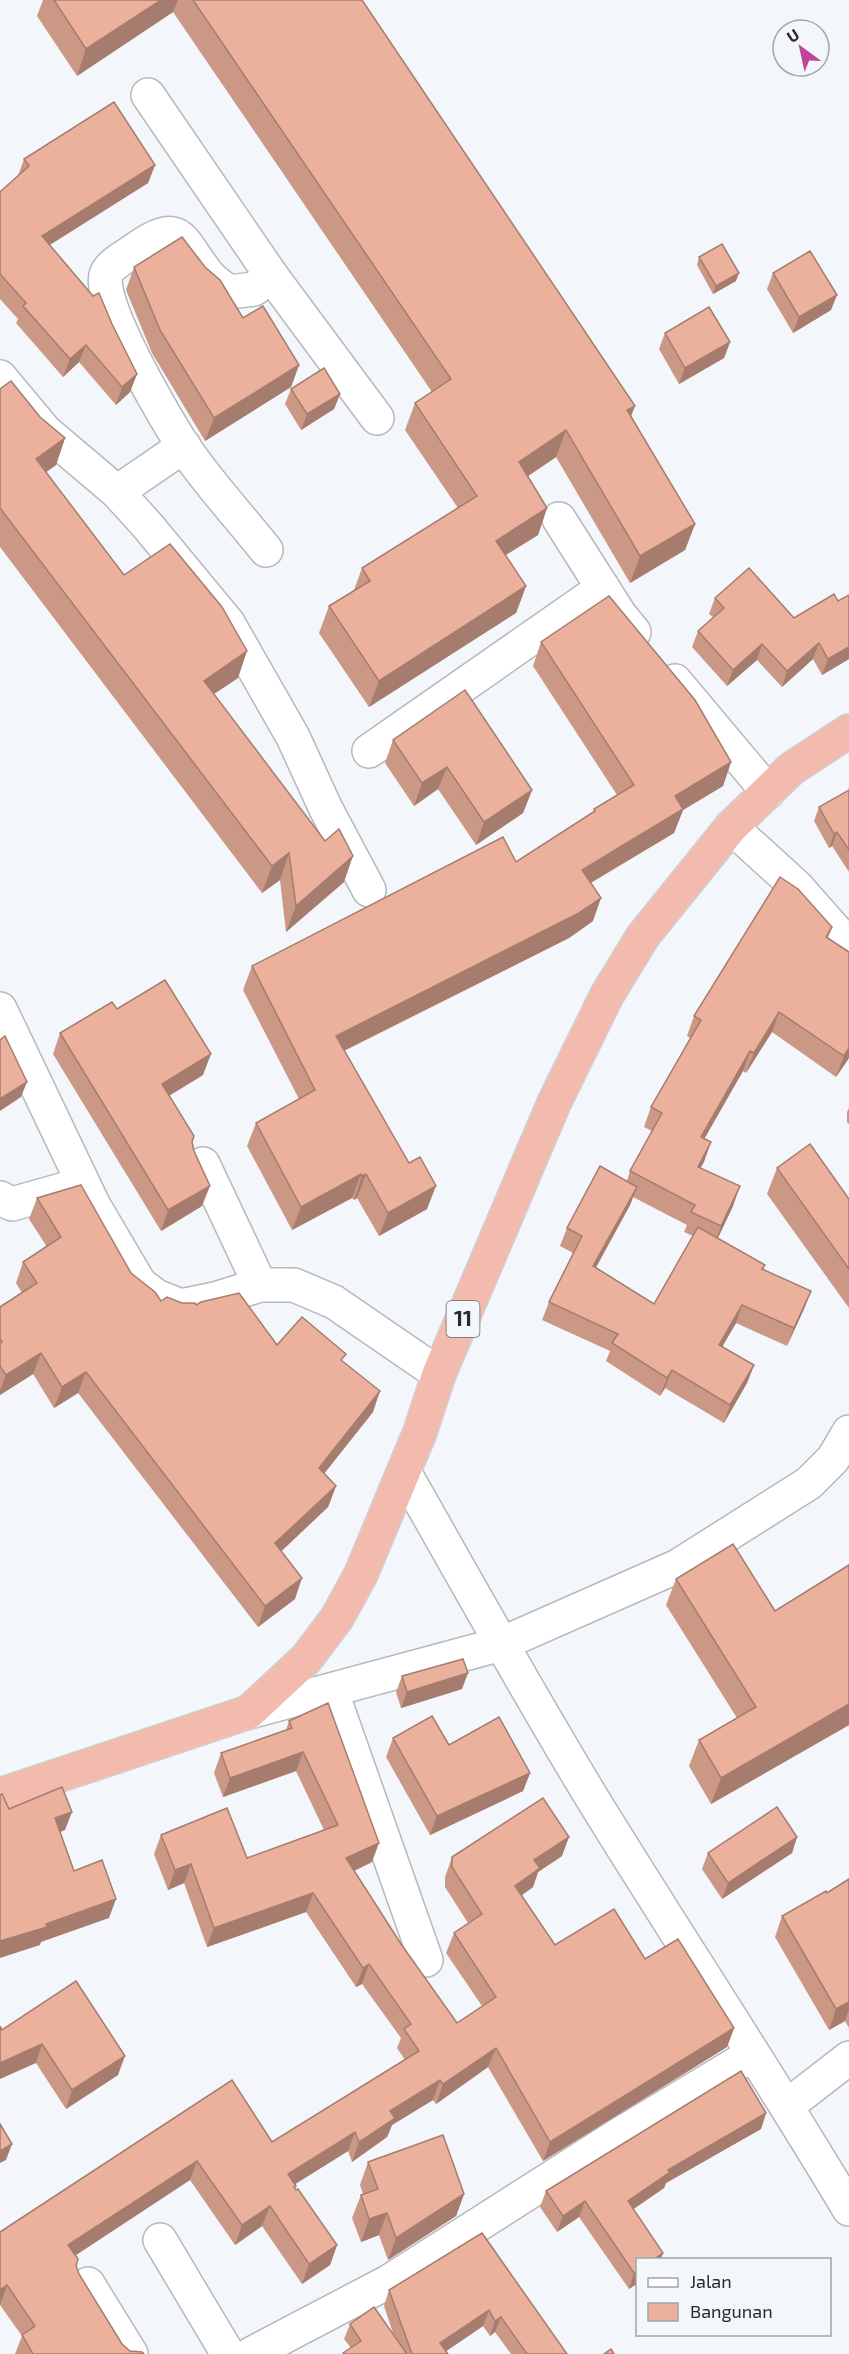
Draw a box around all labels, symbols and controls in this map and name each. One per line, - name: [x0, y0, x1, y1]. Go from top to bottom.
- north arrow: [771, 18, 831, 78]
- text: U: [783, 24, 802, 46]
- road number: 11: [446, 1301, 480, 1337]
- legend: [636, 2258, 831, 2336]
- text: Jalan: [690, 2270, 732, 2292]
- text: Bangunan: [690, 2300, 773, 2322]

